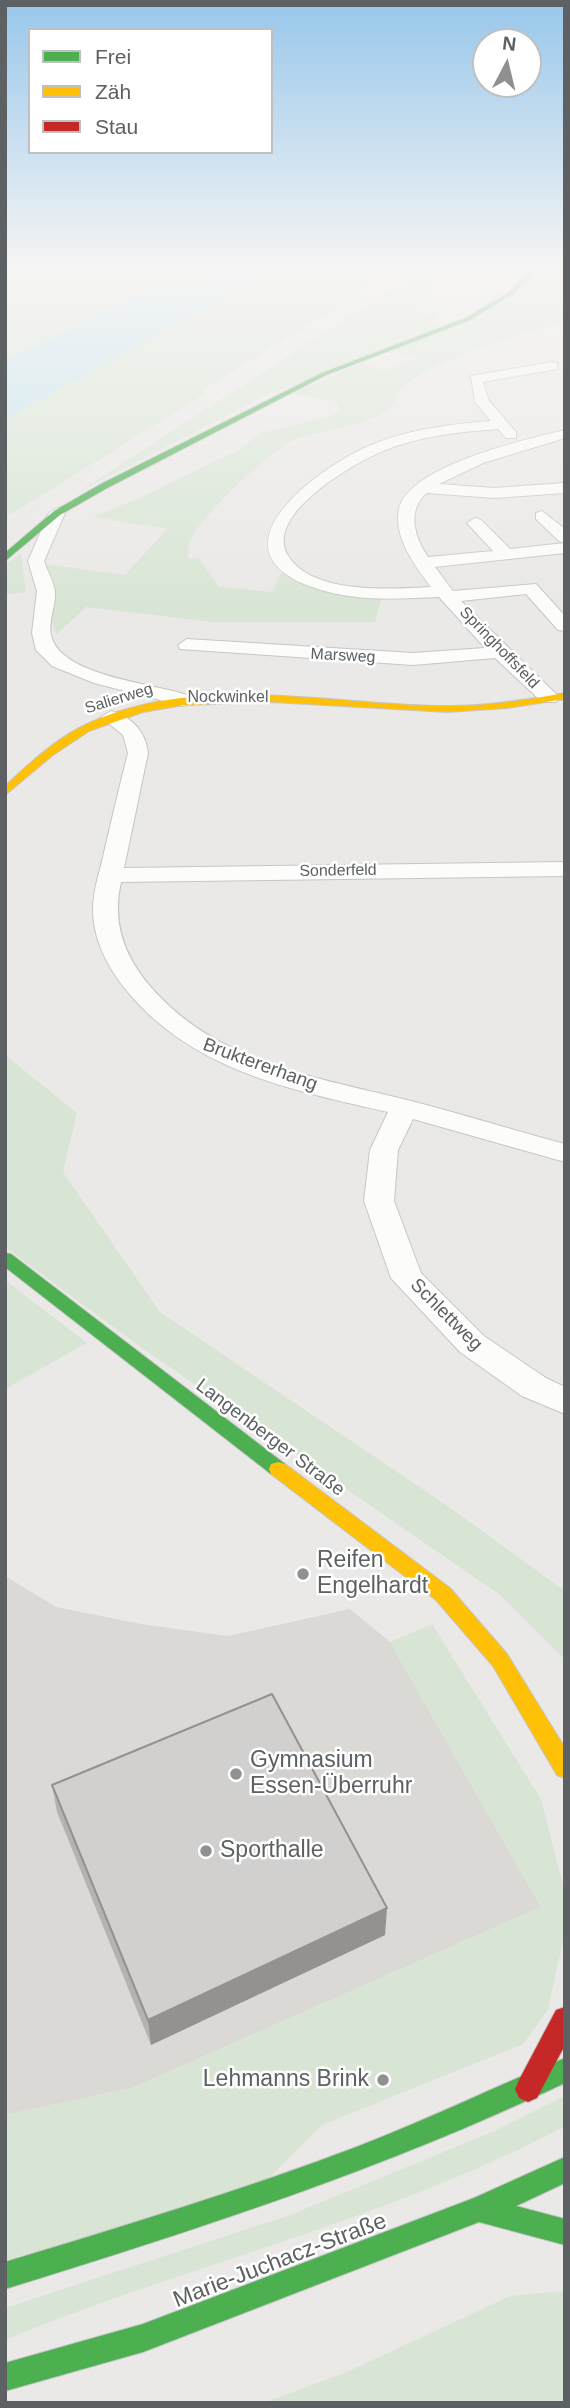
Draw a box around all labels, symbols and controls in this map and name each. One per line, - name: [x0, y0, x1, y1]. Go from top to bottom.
- legend: [28, 28, 273, 154]
- north arrow: [472, 28, 542, 98]
- text: N: [501, 32, 517, 55]
- text: Frei: [95, 45, 131, 68]
- text: Zäh: [95, 80, 131, 103]
- text: Stau: [95, 115, 138, 138]
- street label: Springhoffsfeld: [455, 603, 543, 693]
- street label: Marsweg: [310, 645, 376, 667]
- street label: Salierweg: [83, 680, 155, 718]
- street label: Nockwinkel: [188, 688, 268, 708]
- street label: Sonderfeld: [299, 861, 377, 881]
- street label: Bruktererhang: [200, 1034, 320, 1096]
- street label: Schlettweg: [405, 1274, 487, 1356]
- street label: Langenberger Straße: [191, 1375, 349, 1501]
- place label: Reifen Engelhardt: [317, 1547, 428, 1601]
- marker: Reifen Engelhardt: [295, 1566, 311, 1582]
- place label: Gymnasium Essen-Überruhr: [250, 1747, 412, 1801]
- marker: Gymnasium Essen-Überruhr: [228, 1766, 244, 1782]
- place label: Sporthalle: [220, 1837, 324, 1865]
- marker: Sporthalle: [198, 1843, 214, 1859]
- place label: Lehmanns Brink: [203, 2066, 369, 2094]
- marker: Lehmanns Brink: [375, 2072, 391, 2088]
- street label: Marie-Juchacz-Straße: [169, 2208, 391, 2314]

